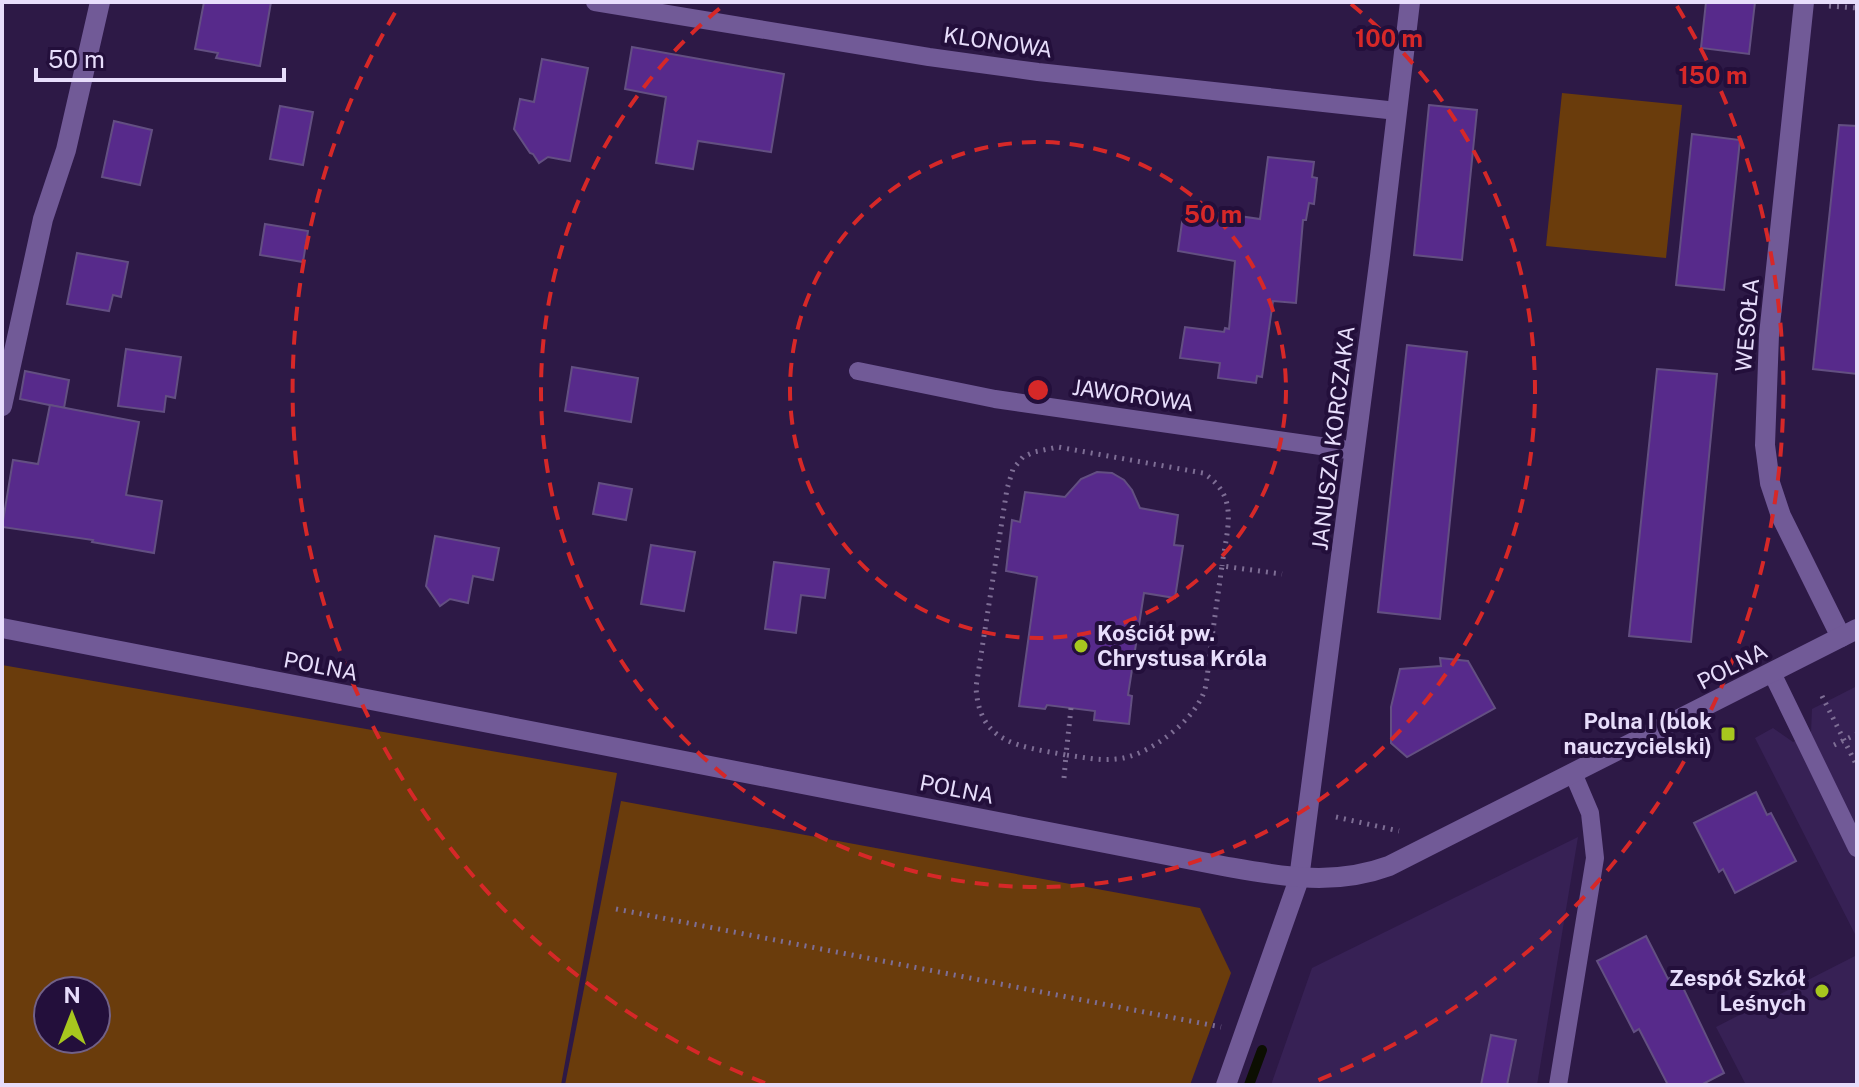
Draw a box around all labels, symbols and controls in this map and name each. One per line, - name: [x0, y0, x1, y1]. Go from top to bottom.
- street label: KLONOWA: [942, 21, 1054, 63]
- text: 100 m: [1355, 24, 1423, 52]
- scale bar: [36, 32, 284, 82]
- text: 50 m: [48, 45, 105, 73]
- text: 150 m: [1679, 61, 1747, 89]
- text: 50 m: [1184, 200, 1242, 228]
- street label: WESOŁA: [1730, 277, 1764, 373]
- street label: JANUSZA KORCZAKA: [1306, 324, 1360, 552]
- street label: JAWOROWA: [1071, 374, 1195, 416]
- centre of rings: [1024, 376, 1052, 404]
- place label: Kościół pw. Chrystusa Króla: [1097, 620, 1267, 671]
- marker: Kościół pw. Chrystusa Króla: [1072, 637, 1090, 655]
- street label: POLNA: [1693, 637, 1771, 695]
- street label: POLNA: [282, 646, 360, 686]
- place label: Polna I (blok nauczycielski): [1564, 708, 1712, 759]
- marker: Polna I (blok nauczycielski): [1719, 725, 1737, 743]
- street label: POLNA: [918, 769, 996, 809]
- place label: Zespół Szkół Leśnych: [1669, 965, 1806, 1016]
- north arrow: [32, 975, 112, 1055]
- text: N: [63, 982, 81, 1008]
- marker: Zespół Szkół Leśnych: [1813, 982, 1831, 1000]

